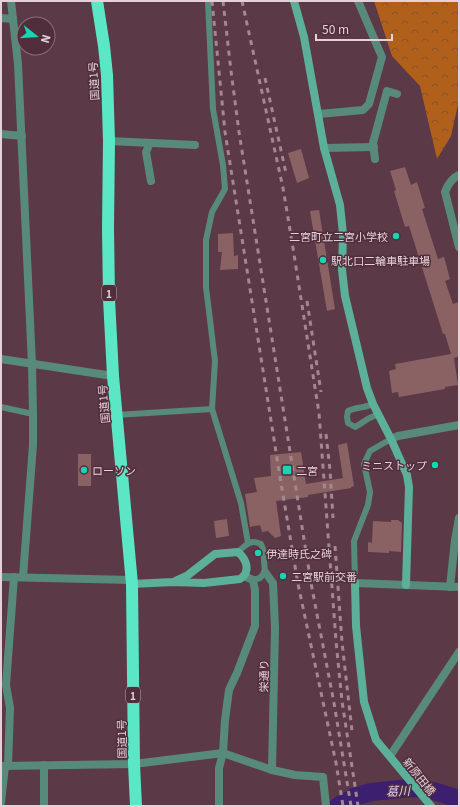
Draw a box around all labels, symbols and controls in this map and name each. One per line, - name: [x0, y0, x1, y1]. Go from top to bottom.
- north arrow: [16, 16, 56, 56]
- scale bar: [316, 16, 392, 42]
- text: 50 m: [322, 20, 349, 37]
- text: N: [38, 33, 55, 45]
- street label: 国道1号: [84, 61, 102, 101]
- place label: 二宮町立二宮小学校: [289, 228, 388, 244]
- marker: 二宮町立二宮小学校: [391, 231, 401, 241]
- place label: 駅北口二輪車駐車場: [331, 252, 430, 268]
- marker: 駅北口二輪車駐車場: [318, 255, 328, 265]
- road number: 1: [102, 285, 116, 301]
- street label: 国道1号: [93, 384, 113, 424]
- place label: ミニストップ: [361, 457, 427, 473]
- marker: ミニストップ: [430, 460, 440, 470]
- place label: ローソン: [92, 462, 136, 478]
- place label: 二宮: [296, 462, 318, 478]
- marker: 二宮: [281, 464, 293, 476]
- marker: ローソン: [79, 465, 89, 475]
- place label: 伊達時氏之碑: [266, 545, 332, 561]
- marker: 伊達時氏之碑: [253, 548, 263, 558]
- place label: 二宮駅前交番: [291, 568, 357, 584]
- marker: 二宮駅前交番: [278, 571, 288, 581]
- street label: 栄通り: [255, 659, 271, 693]
- road number: 1: [126, 687, 140, 703]
- street label: 国道1号: [113, 719, 129, 759]
- street label: 新原田橋: [400, 754, 440, 798]
- water label: 葛川: [386, 781, 412, 799]

